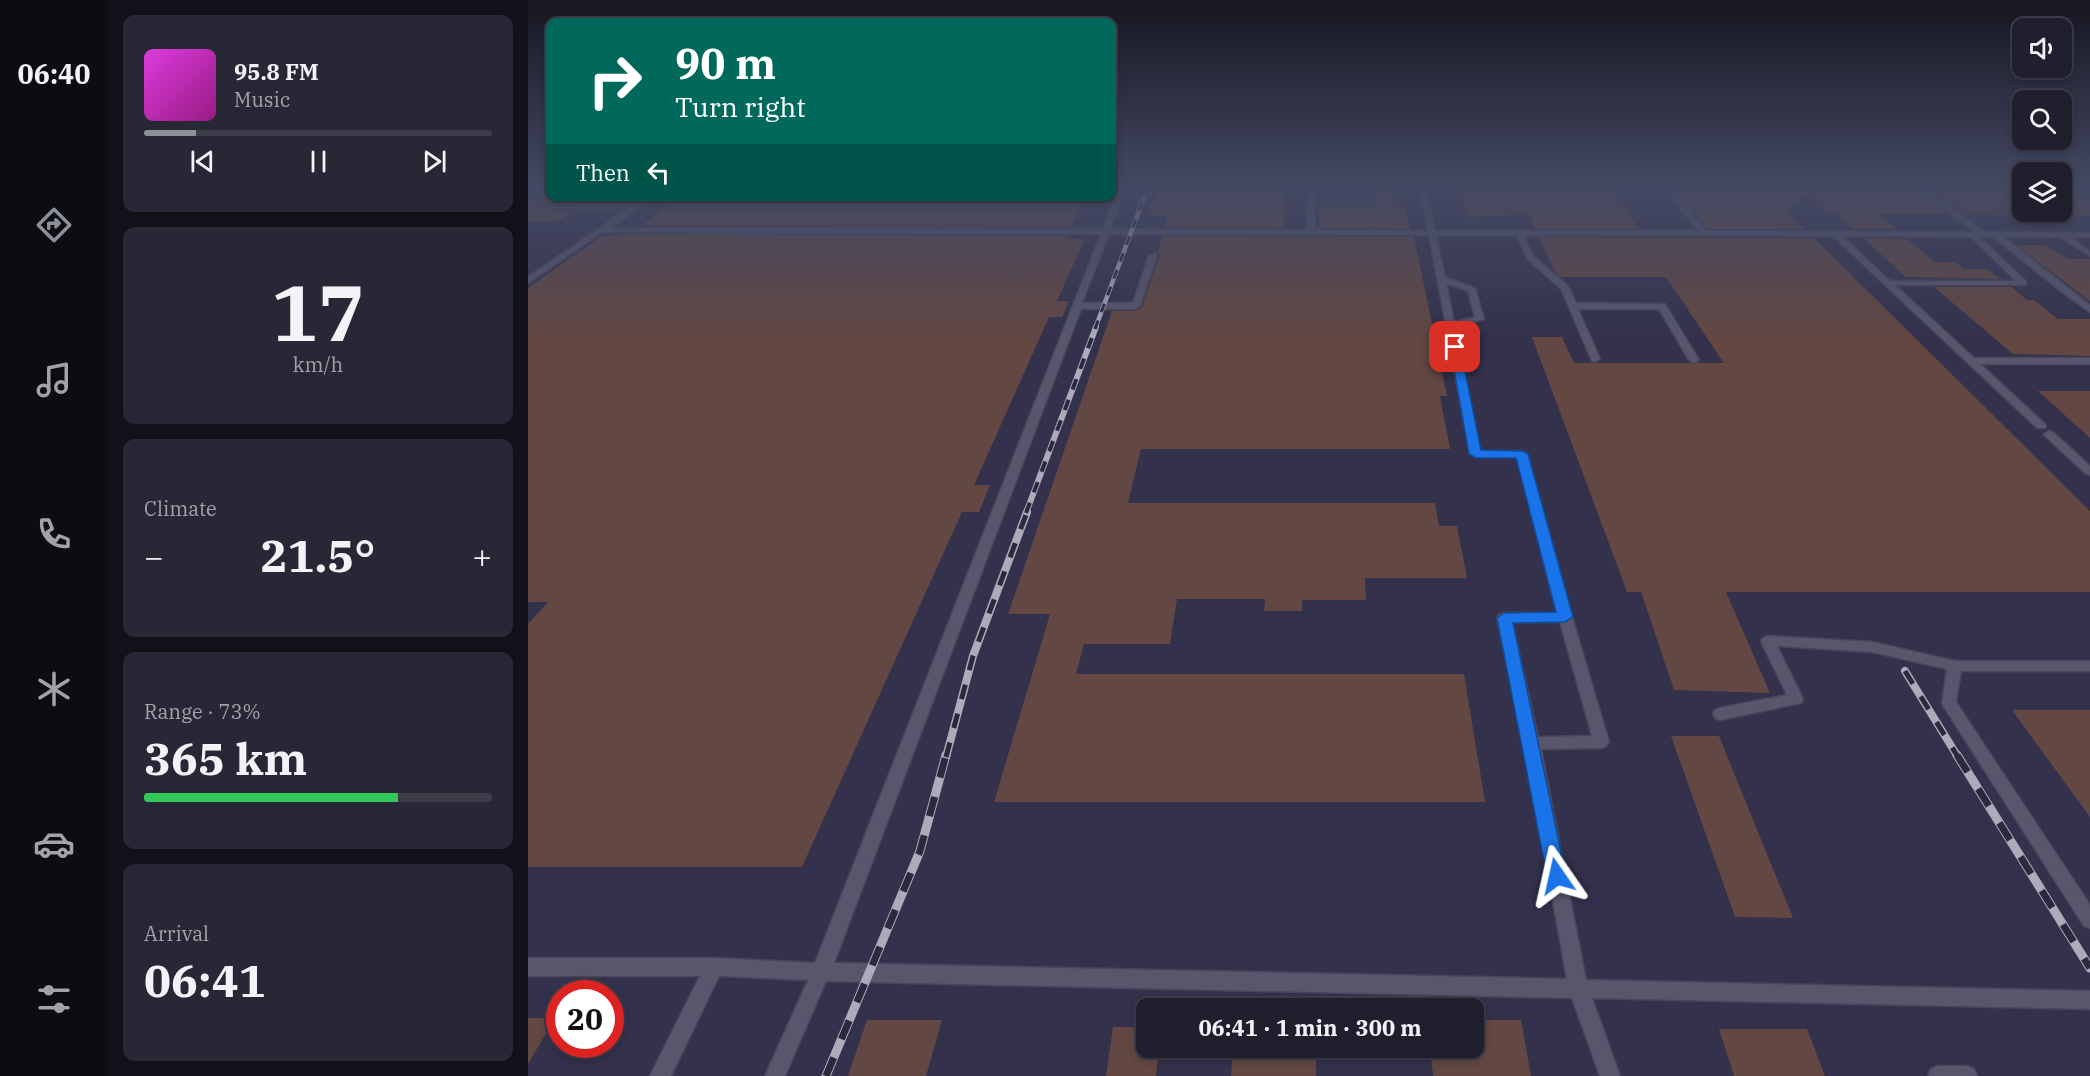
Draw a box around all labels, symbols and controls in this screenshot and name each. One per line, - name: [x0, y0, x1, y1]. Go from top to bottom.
- map controls: [2012, 18, 2072, 222]
- button: sound: [2012, 18, 2072, 78]
- text: 90 m: [675, 36, 776, 91]
- icon: right: [576, 42, 654, 120]
- text: 06:40: [18, 56, 90, 91]
- text: 95.8 FM: [234, 57, 319, 86]
- text: Music: [234, 86, 290, 113]
- text: Turn right: [675, 89, 806, 124]
- button: search: [2012, 90, 2072, 150]
- icon: previous: [186, 145, 219, 178]
- icon: pause: [302, 145, 335, 178]
- icon: next: [418, 145, 451, 178]
- icon: left: [642, 156, 675, 189]
- text: Then: [576, 158, 630, 187]
- button: layers: [2012, 162, 2072, 222]
- icon: directions: [33, 204, 75, 246]
- text: 17: [271, 261, 365, 362]
- pin: [1429, 321, 1480, 372]
- icon: arrive: [1438, 330, 1471, 363]
- text: km/h: [293, 351, 343, 378]
- icon: music: [33, 359, 75, 401]
- text: Climate: [144, 495, 217, 522]
- icon: phone: [33, 513, 75, 555]
- text: 21.5°: [261, 526, 375, 584]
- text: −: [144, 535, 164, 578]
- text: +: [472, 535, 492, 578]
- icon: climate: [33, 668, 75, 710]
- text: Range · 73%: [144, 698, 261, 725]
- text: 365 km: [144, 729, 307, 787]
- icon: car: [33, 823, 75, 865]
- position arrow: [1525, 844, 1589, 908]
- text: Arrival: [144, 920, 209, 947]
- text: 06:41: [144, 951, 266, 1009]
- icon: filters: [33, 978, 75, 1020]
- speed limit sign: 20: [546, 980, 624, 1058]
- text: 06:41 · 1 min · 300 m: [1198, 1013, 1422, 1042]

